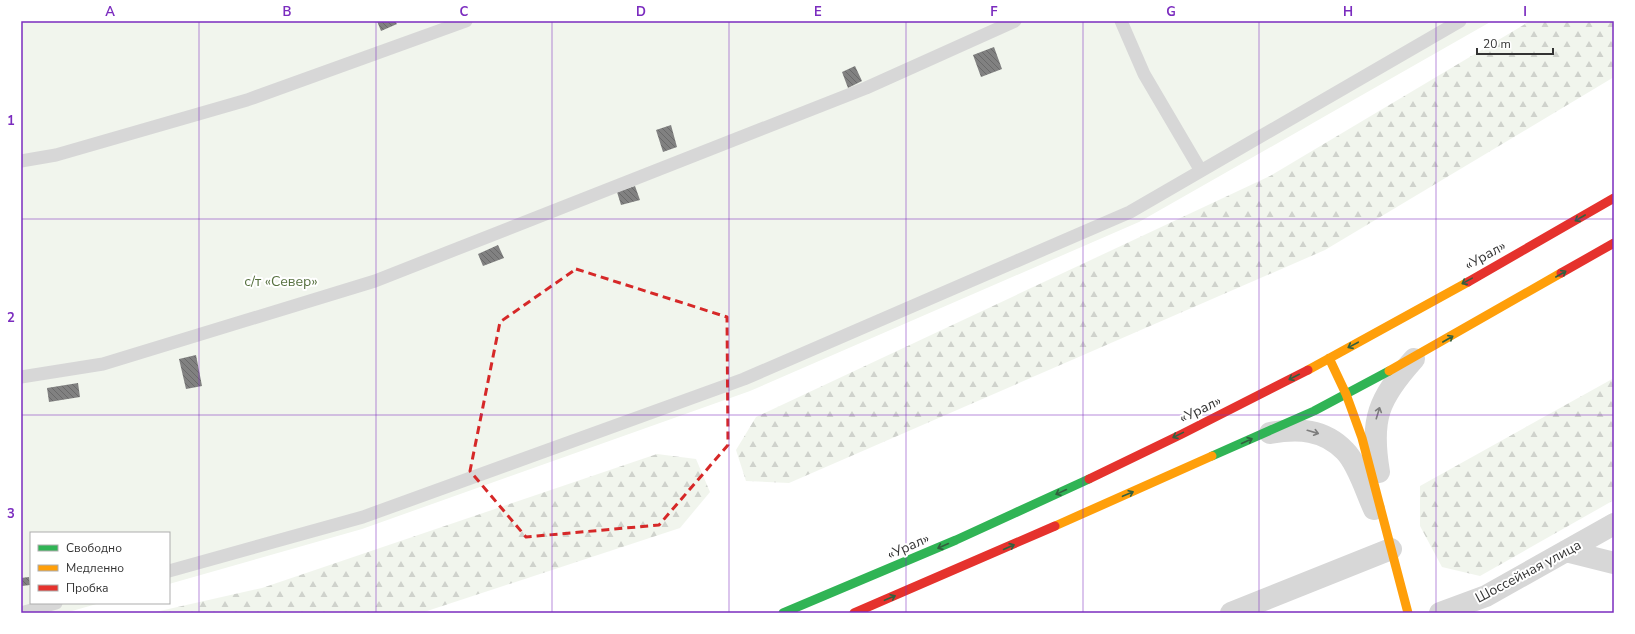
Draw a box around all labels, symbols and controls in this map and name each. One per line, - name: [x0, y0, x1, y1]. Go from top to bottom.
- text: A: [105, 3, 115, 21]
- text: B: [283, 3, 292, 21]
- text: C: [460, 3, 469, 21]
- text: D: [636, 3, 646, 21]
- text: E: [814, 3, 822, 21]
- text: F: [990, 3, 998, 21]
- text: G: [1166, 3, 1176, 21]
- text: H: [1343, 3, 1353, 21]
- text: I: [1523, 3, 1527, 21]
- scale bar: [1477, 30, 1553, 56]
- text: 20 m: [1483, 36, 1511, 52]
- text: 1: [7, 112, 15, 130]
- one-way arrow: [1574, 214, 1586, 222]
- street label: «Урал»: [1461, 236, 1509, 275]
- one-way arrow: [1555, 270, 1567, 278]
- park label: с/т «Север»: [244, 272, 318, 291]
- one-way arrow: [1461, 278, 1473, 285]
- text: 2: [7, 309, 15, 327]
- one-way arrow: [1442, 335, 1454, 342]
- one-way arrow: [1348, 342, 1360, 349]
- one-way arrow: [1289, 373, 1301, 381]
- street label: «Урал»: [1176, 391, 1224, 428]
- one-way arrow: [1375, 407, 1382, 420]
- one-way arrow: [1306, 429, 1319, 437]
- one-way arrow: [1173, 432, 1185, 440]
- one-way arrow: [1240, 437, 1252, 445]
- one-way arrow: [1056, 489, 1068, 496]
- one-way arrow: [1121, 490, 1133, 497]
- text: 3: [7, 505, 15, 523]
- street label: «Урал»: [884, 529, 932, 564]
- legend: [30, 532, 170, 604]
- street label: Шоссейная улица: [1472, 535, 1585, 607]
- text: Свободно: [66, 540, 122, 556]
- one-way arrow: [1003, 542, 1015, 550]
- one-way arrow: [937, 543, 949, 550]
- text: Медленно: [66, 560, 124, 576]
- text: Пробка: [66, 580, 109, 596]
- one-way arrow: [883, 594, 895, 602]

